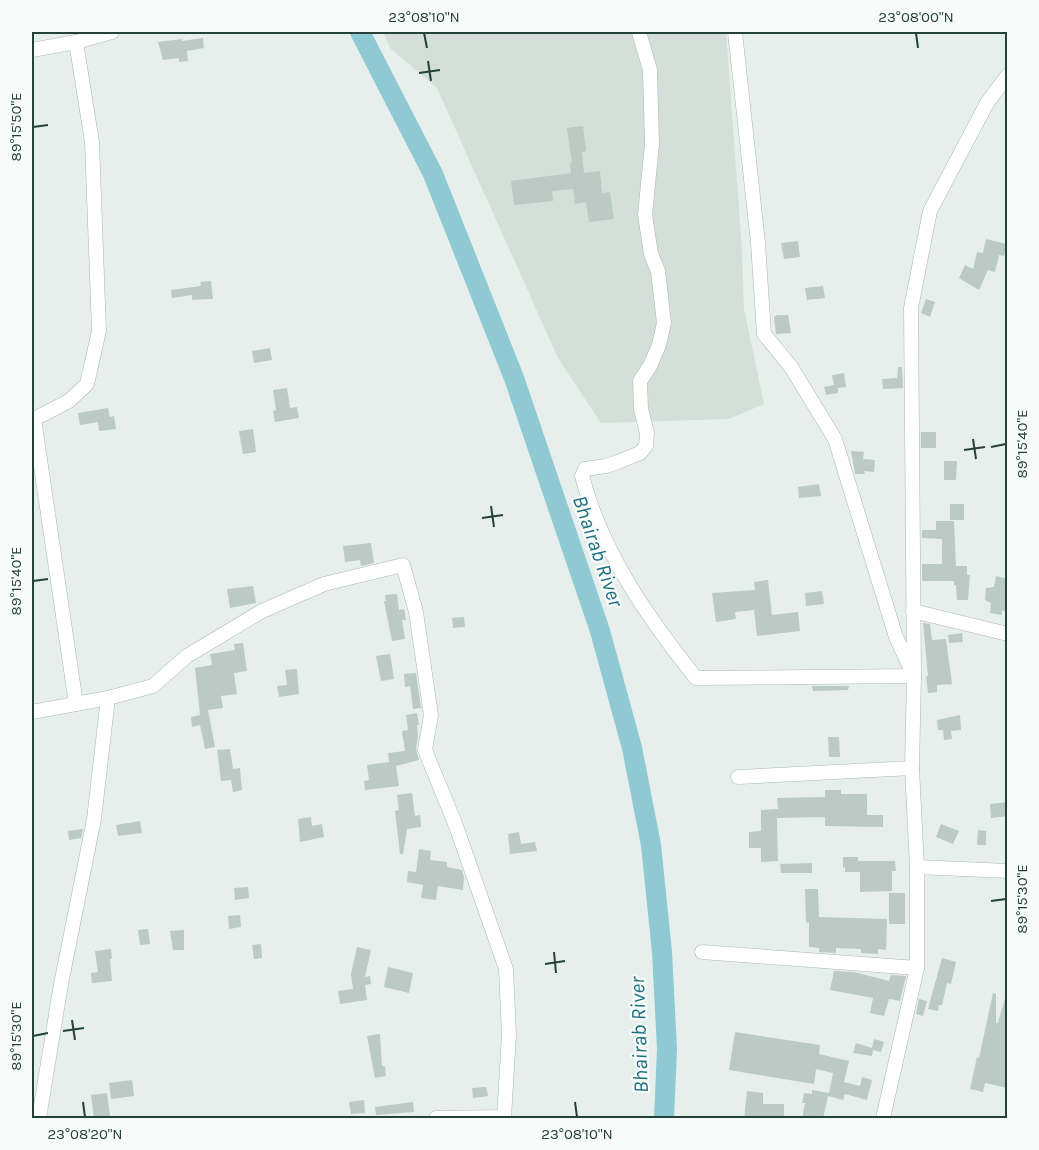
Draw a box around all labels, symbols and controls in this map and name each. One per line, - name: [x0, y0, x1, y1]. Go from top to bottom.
- text: 23°08'10"N: [388, 8, 460, 26]
- text: 23°08'00"N: [878, 8, 954, 26]
- text: 89°15'50"E: [7, 93, 25, 161]
- text: 89°15'40"E: [1013, 410, 1031, 478]
- water label: Bhairab River: [568, 492, 629, 611]
- text: 89°15'40"E: [7, 547, 25, 615]
- text: 89°15'30"E: [1013, 864, 1031, 934]
- water label: Bhairab River: [625, 976, 653, 1094]
- text: 89°15'30"E: [7, 1001, 25, 1071]
- text: 23°08'20"N: [47, 1125, 123, 1143]
- text: 23°08'10"N: [541, 1125, 613, 1143]

